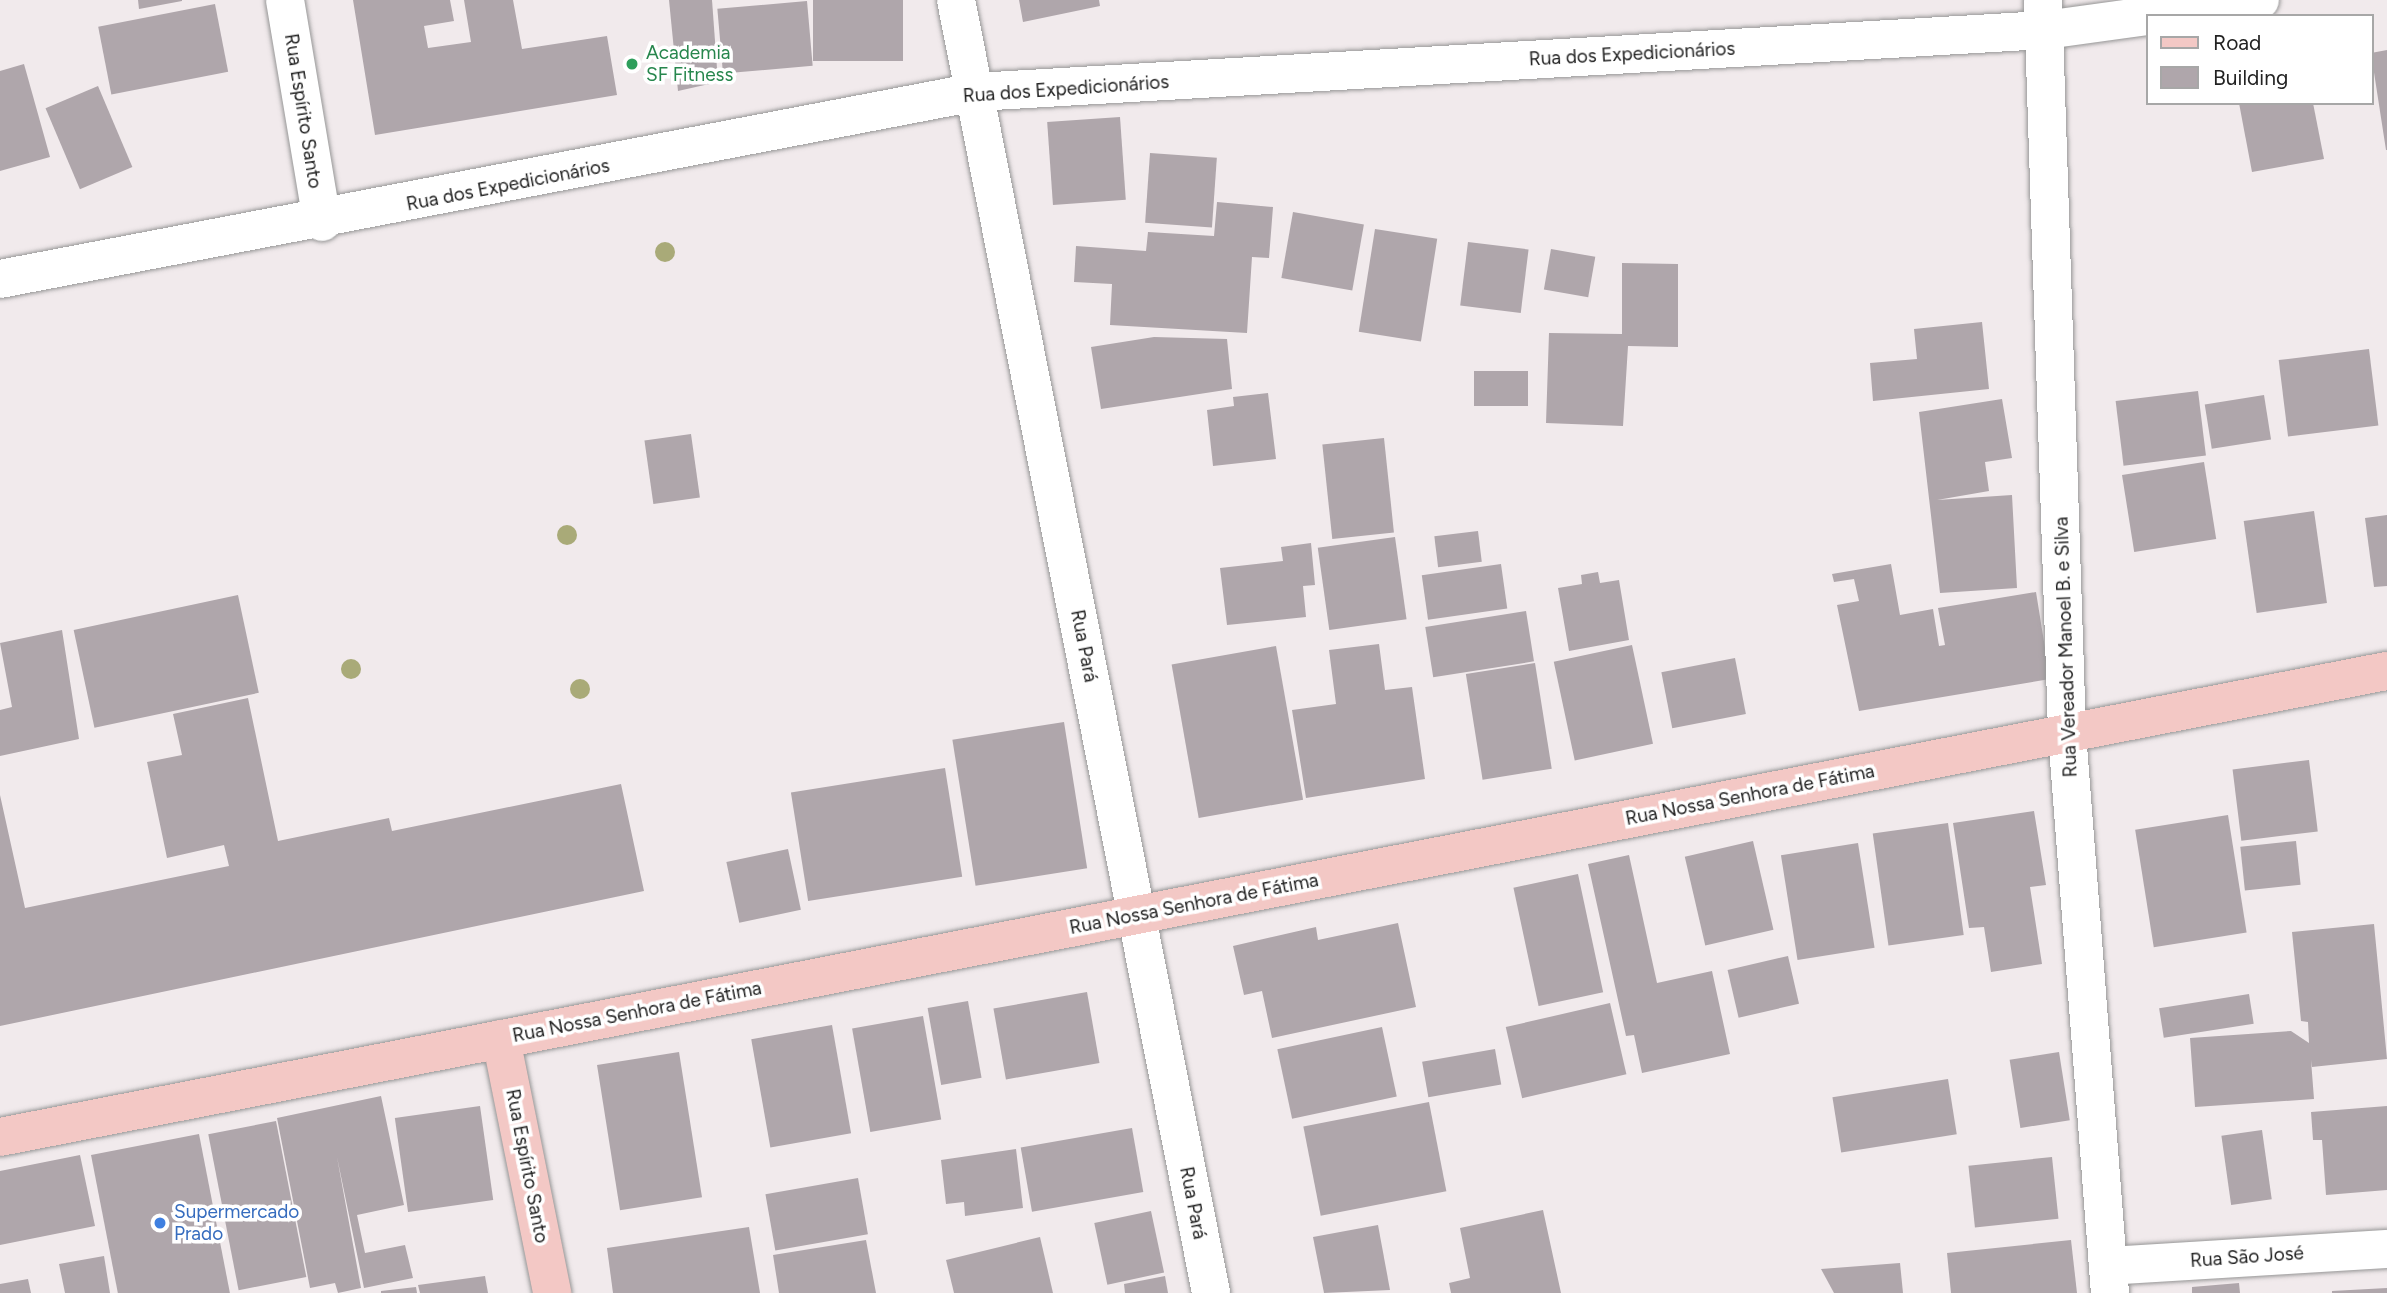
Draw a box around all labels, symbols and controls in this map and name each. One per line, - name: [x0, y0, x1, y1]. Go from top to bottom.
- legend: [2146, 14, 2373, 105]
- text: Road: [2213, 30, 2261, 55]
- street label: Rua Espírito Santo: [280, 32, 326, 190]
- street label: Rua dos Expedicionários: [1528, 37, 1736, 71]
- place label: Academia SF Fitness: [646, 42, 733, 86]
- marker: Academia SF Fitness: [624, 56, 640, 72]
- text: Building: [2213, 65, 2288, 90]
- street label: Rua dos Expedicionários: [962, 70, 1170, 108]
- street label: Rua dos Expedicionários: [404, 154, 612, 216]
- street label: Rua Vereador Manoel B. e Silva: [2050, 516, 2082, 778]
- street label: Rua Pará: [1066, 608, 1102, 684]
- street label: Rua Nossa Senhora de Fátima: [1624, 760, 1876, 830]
- street label: Rua Nossa Senhora de Fátima: [1068, 869, 1320, 939]
- street label: Rua Nossa Senhora de Fátima: [511, 977, 763, 1047]
- street label: Rua Espírito Santo: [501, 1087, 553, 1245]
- street label: Rua Pará: [1175, 1165, 1211, 1241]
- place label: Supermercado Prado: [174, 1201, 299, 1245]
- marker: Supermercado Prado: [152, 1215, 168, 1231]
- street label: Rua São José: [2189, 1242, 2305, 1272]

